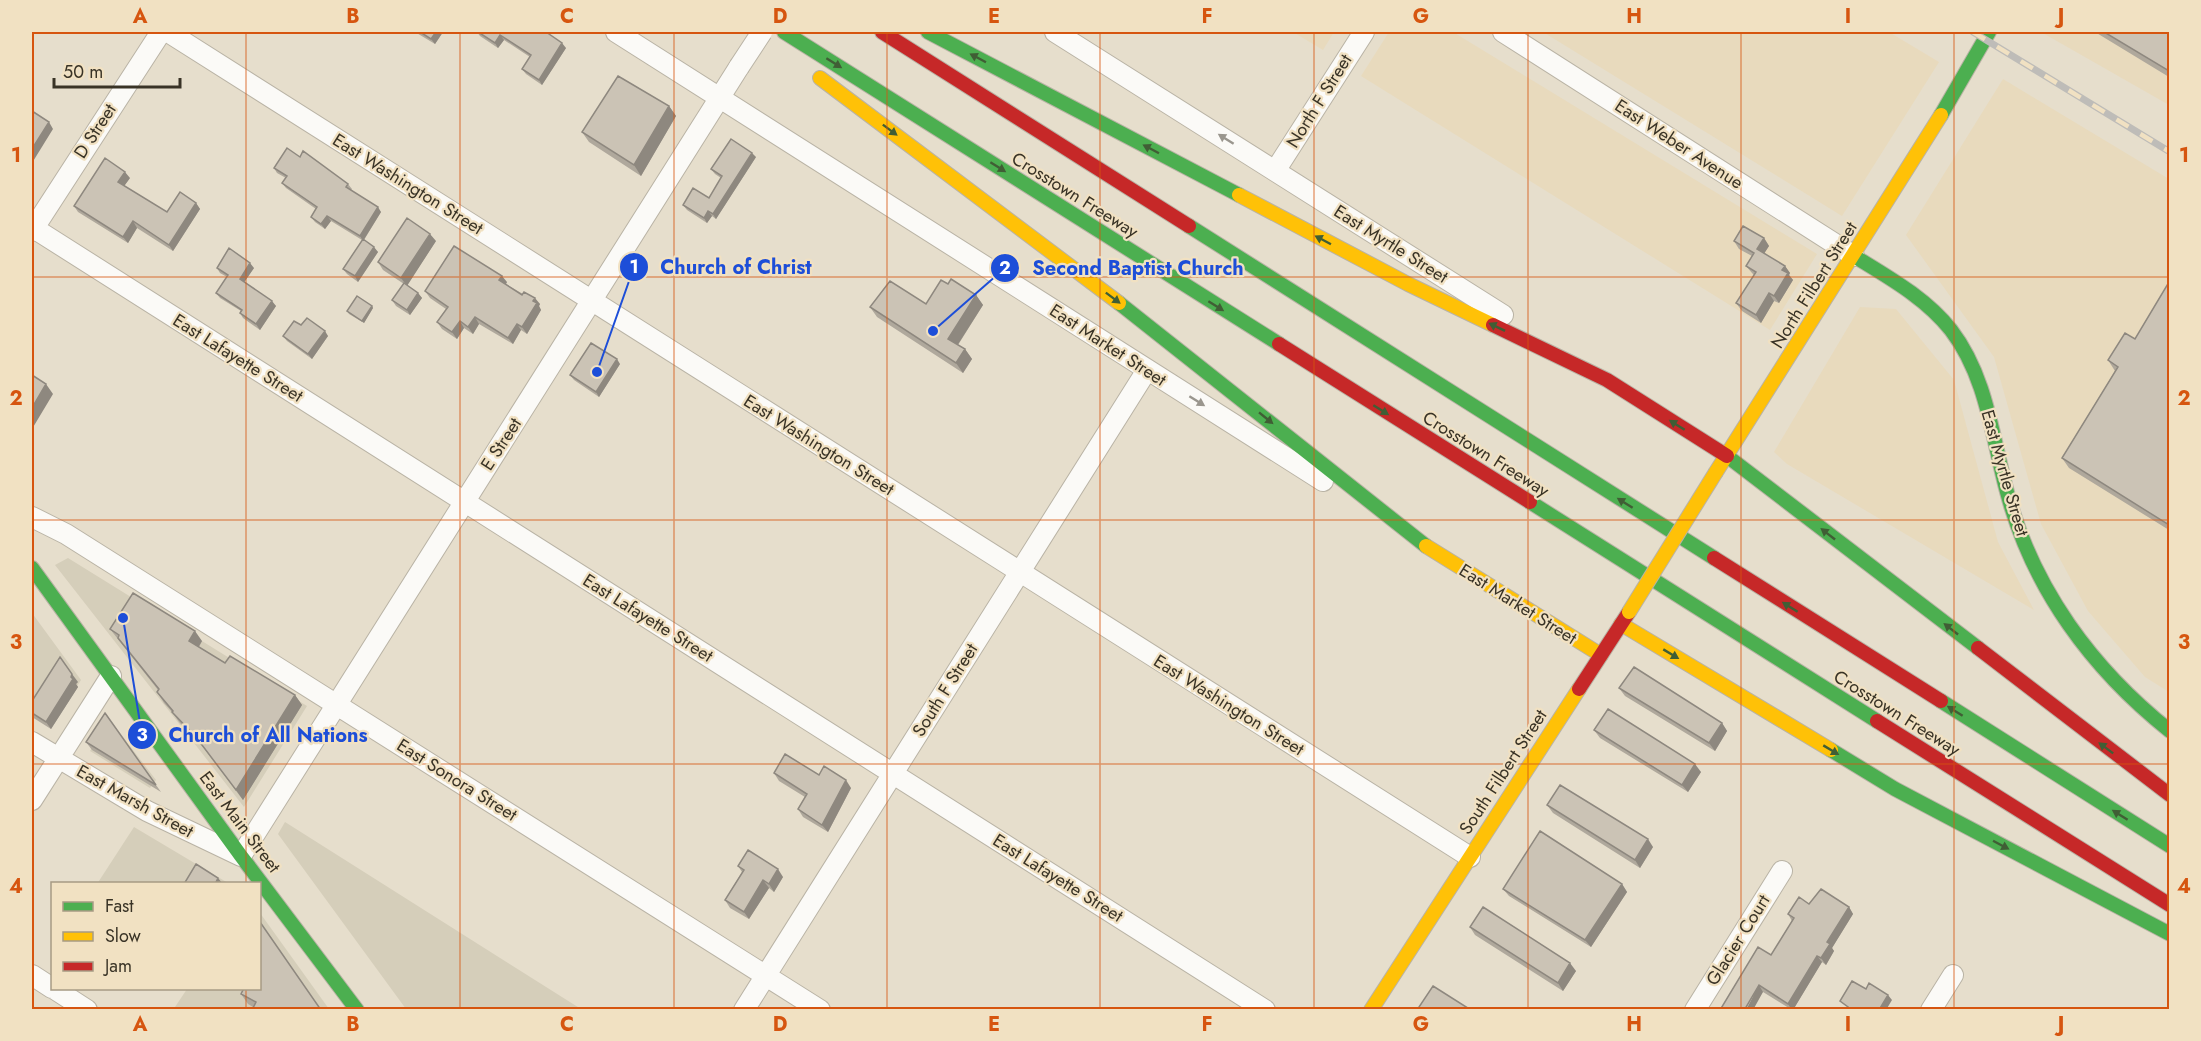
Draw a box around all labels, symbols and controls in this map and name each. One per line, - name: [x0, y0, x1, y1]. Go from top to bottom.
- text: A: [132, 2, 148, 31]
- text: B: [346, 2, 360, 31]
- text: C: [560, 2, 574, 31]
- text: D: [773, 2, 787, 31]
- text: E: [988, 2, 1000, 31]
- text: F: [1201, 2, 1213, 31]
- text: G: [1413, 2, 1429, 31]
- text: H: [1626, 2, 1642, 31]
- text: I: [1845, 2, 1851, 31]
- text: J: [2054, 2, 2064, 31]
- street label: North F Street: [1280, 48, 1359, 153]
- scale bar: [54, 51, 180, 89]
- one-way arrow: [969, 53, 986, 63]
- one-way arrow: [825, 57, 842, 68]
- text: 50 m: [63, 59, 103, 85]
- street label: East Weber Avenue: [1610, 93, 1748, 195]
- street label: D Street: [68, 98, 123, 163]
- one-way arrow: [881, 124, 897, 136]
- street label: East Washington Street: [328, 127, 489, 241]
- one-way arrow: [1218, 134, 1234, 145]
- text: 1: [11, 141, 21, 170]
- text: 1: [2179, 141, 2189, 170]
- one-way arrow: [1142, 144, 1159, 154]
- street label: Crosstown Freeway: [1007, 146, 1143, 245]
- one-way arrow: [990, 162, 1006, 173]
- street label: East Myrtle Street: [1329, 198, 1454, 290]
- street label: North Filbert Street: [1764, 216, 1864, 354]
- one-way arrow: [1315, 235, 1332, 244]
- callout: Church of Christ: [619, 248, 824, 286]
- callout: Second Baptist Church: [990, 249, 1256, 287]
- text: Church of Christ: [660, 253, 812, 282]
- text: 1: [629, 254, 639, 280]
- text: Second Baptist Church: [1032, 254, 1244, 283]
- text: 2: [999, 255, 1011, 281]
- one-way arrow: [1105, 291, 1120, 303]
- street label: East Market Street: [1045, 297, 1172, 393]
- one-way arrow: [1208, 300, 1224, 311]
- street label: East Lafayette Street: [168, 307, 309, 409]
- one-way arrow: [1489, 323, 1506, 332]
- text: 2: [9, 384, 23, 413]
- text: 2: [2177, 384, 2191, 413]
- street label: East Washington Street: [739, 388, 900, 502]
- one-way arrow: [1189, 396, 1205, 407]
- one-way arrow: [1373, 404, 1389, 415]
- street label: Crosstown Freeway: [1418, 405, 1554, 504]
- street label: East Myrtle Street: [1975, 407, 2036, 540]
- one-way arrow: [1258, 411, 1273, 424]
- street label: E Street: [474, 412, 528, 476]
- one-way arrow: [1669, 419, 1685, 430]
- one-way arrow: [1617, 498, 1633, 509]
- one-way arrow: [1820, 528, 1835, 540]
- street label: East Market Street: [1454, 557, 1583, 651]
- street label: East Lafayette Street: [578, 567, 719, 669]
- one-way arrow: [1782, 602, 1798, 613]
- one-way arrow: [1944, 623, 1959, 635]
- text: 3: [10, 628, 22, 657]
- text: 3: [2178, 628, 2190, 657]
- street label: South F Street: [906, 638, 984, 742]
- street label: East Washington Street: [1149, 648, 1310, 762]
- one-way arrow: [1663, 648, 1679, 659]
- street label: Crosstown Freeway: [1829, 664, 1965, 763]
- street label: South Filbert Street: [1453, 704, 1554, 840]
- one-way arrow: [1947, 706, 1963, 717]
- callout: Church of All Nations: [127, 716, 380, 754]
- text: Church of All Nations: [168, 721, 368, 750]
- text: 3: [136, 722, 148, 748]
- street label: East Sonora Street: [392, 732, 523, 828]
- one-way arrow: [2098, 741, 2114, 754]
- one-way arrow: [1823, 745, 1840, 755]
- street label: East Marsh Street: [72, 758, 199, 844]
- street label: East Main Street: [193, 766, 287, 879]
- one-way arrow: [2112, 810, 2128, 821]
- street label: East Lafayette Street: [988, 827, 1129, 929]
- one-way arrow: [1993, 840, 2010, 850]
- text: 4: [9, 872, 23, 901]
- text: 4: [2177, 872, 2191, 901]
- legend: [51, 882, 261, 990]
- street label: Glacier Court: [1700, 889, 1777, 991]
- text: Fast: [105, 893, 134, 919]
- text: Slow: [105, 923, 142, 949]
- text: Jam: [103, 953, 132, 979]
- text: A: [132, 1010, 148, 1039]
- text: B: [346, 1010, 360, 1039]
- text: C: [560, 1010, 574, 1039]
- text: D: [773, 1010, 787, 1039]
- text: E: [988, 1010, 1000, 1039]
- text: F: [1201, 1010, 1213, 1039]
- text: G: [1413, 1010, 1429, 1039]
- text: H: [1626, 1010, 1642, 1039]
- text: I: [1845, 1010, 1851, 1039]
- text: J: [2054, 1010, 2064, 1039]

